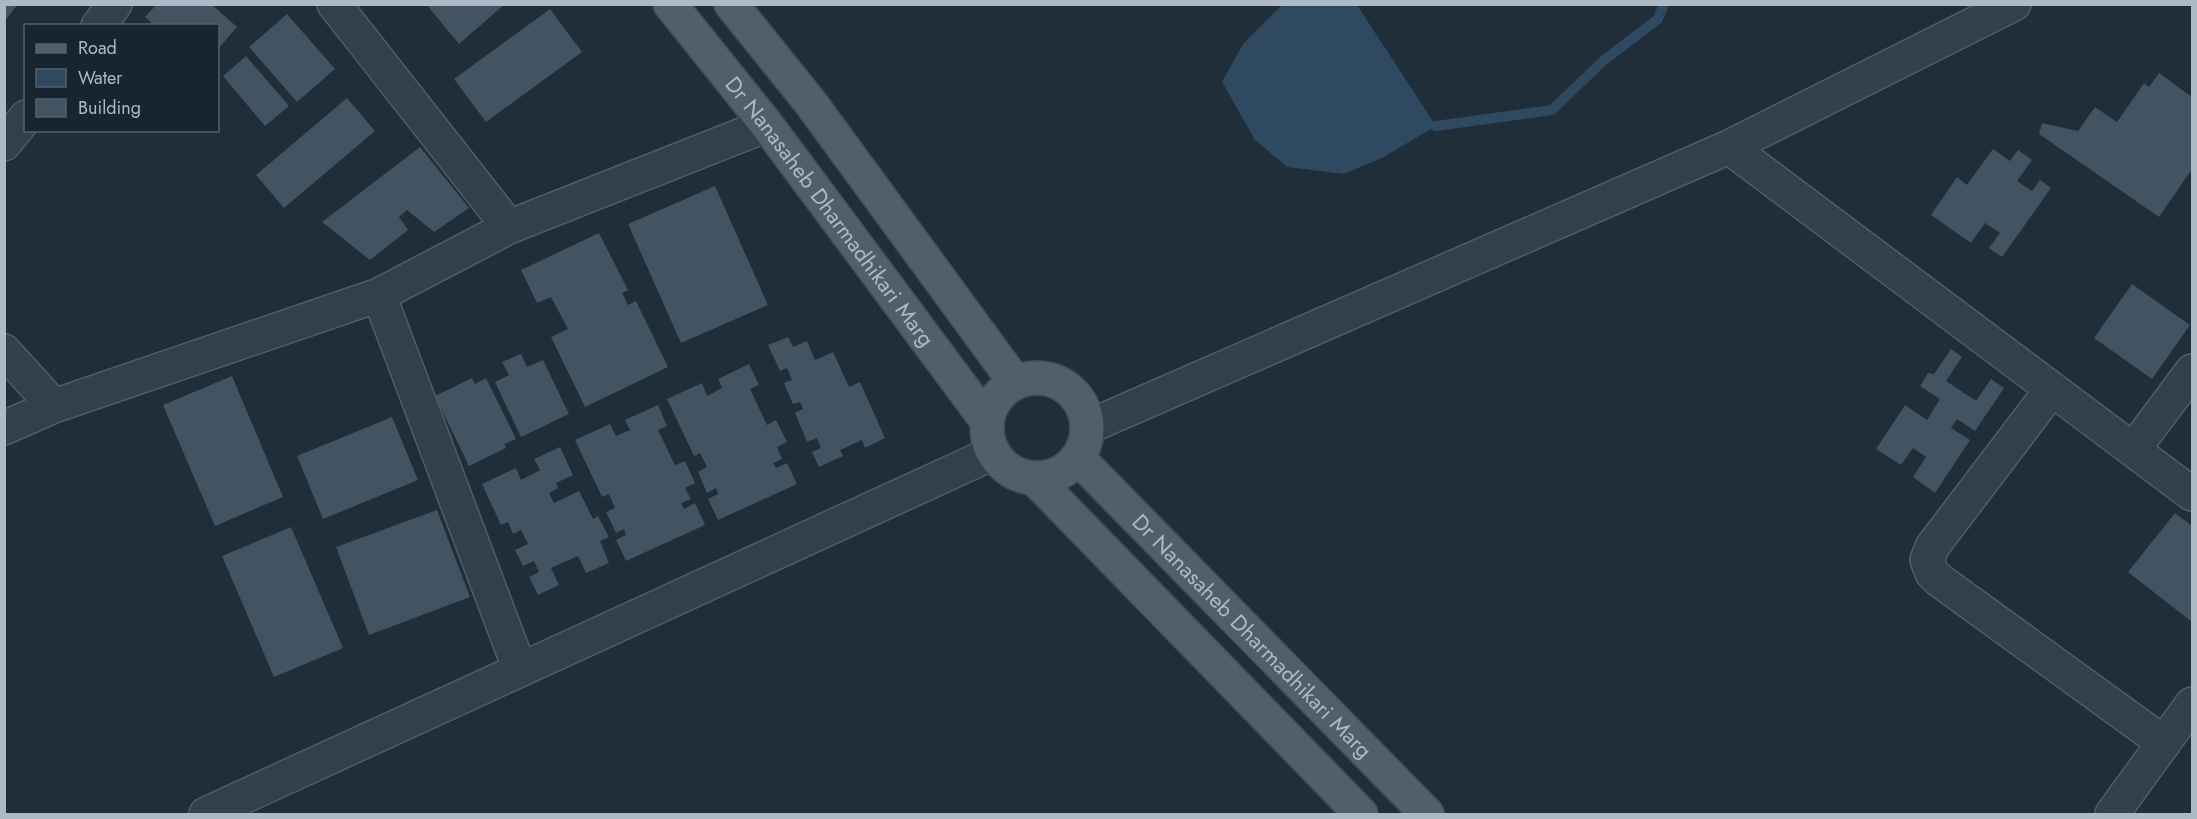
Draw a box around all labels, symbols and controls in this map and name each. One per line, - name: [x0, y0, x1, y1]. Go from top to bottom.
- legend: [24, 24, 219, 132]
- text: Road: [78, 35, 117, 61]
- text: Water: [78, 65, 123, 91]
- street label: Dr Nanasaheb Dharmadhikari Marg: [718, 69, 942, 353]
- text: Building: [78, 95, 141, 121]
- street label: Dr Nanasaheb Dharmadhikari Marg: [1125, 506, 1380, 765]

